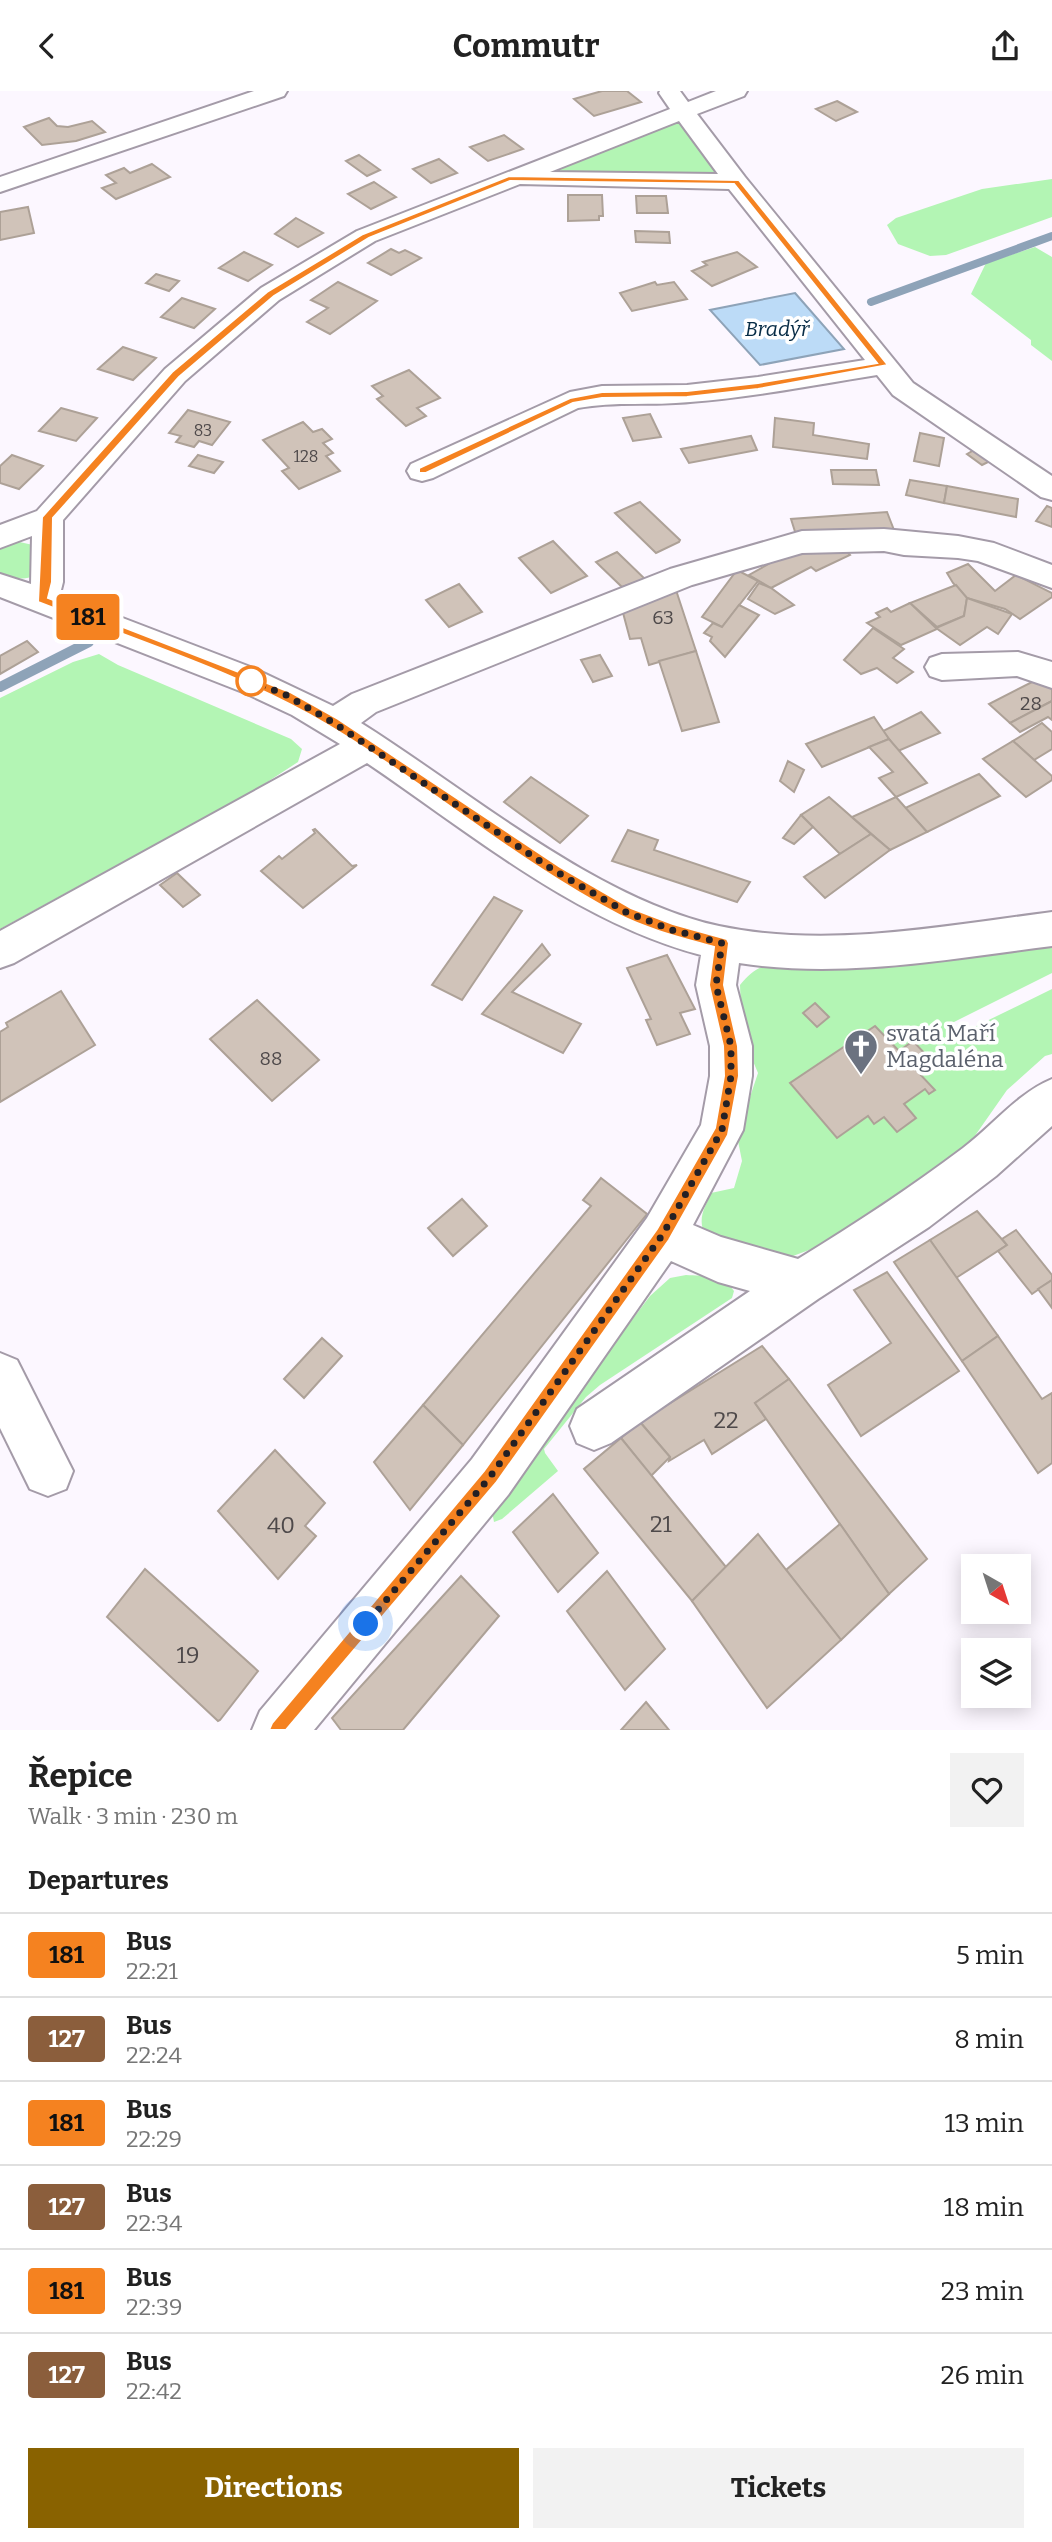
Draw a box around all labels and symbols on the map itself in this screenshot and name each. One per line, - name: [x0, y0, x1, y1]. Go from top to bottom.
- water label: Bradýř: [745, 316, 811, 342]
- house number: 83: [194, 421, 212, 440]
- house number: 128: [294, 447, 318, 466]
- line badge: 181: [48, 594, 128, 640]
- house number: 63: [652, 606, 674, 629]
- unlabelled marker: [236, 666, 266, 696]
- house number: 28: [1020, 692, 1042, 715]
- place label: svatá Maří Magdaléna: [886, 1019, 1004, 1073]
- church icon: svatá Maří Magdaléna: [842, 1027, 880, 1076]
- house number: 88: [260, 1047, 282, 1070]
- house number: 22: [713, 1406, 739, 1434]
- house number: 21: [650, 1510, 673, 1538]
- house number: 40: [267, 1511, 295, 1539]
- north arrow: [961, 1554, 1031, 1624]
- your location: [348, 1606, 383, 1641]
- house number: 19: [177, 1641, 199, 1669]

